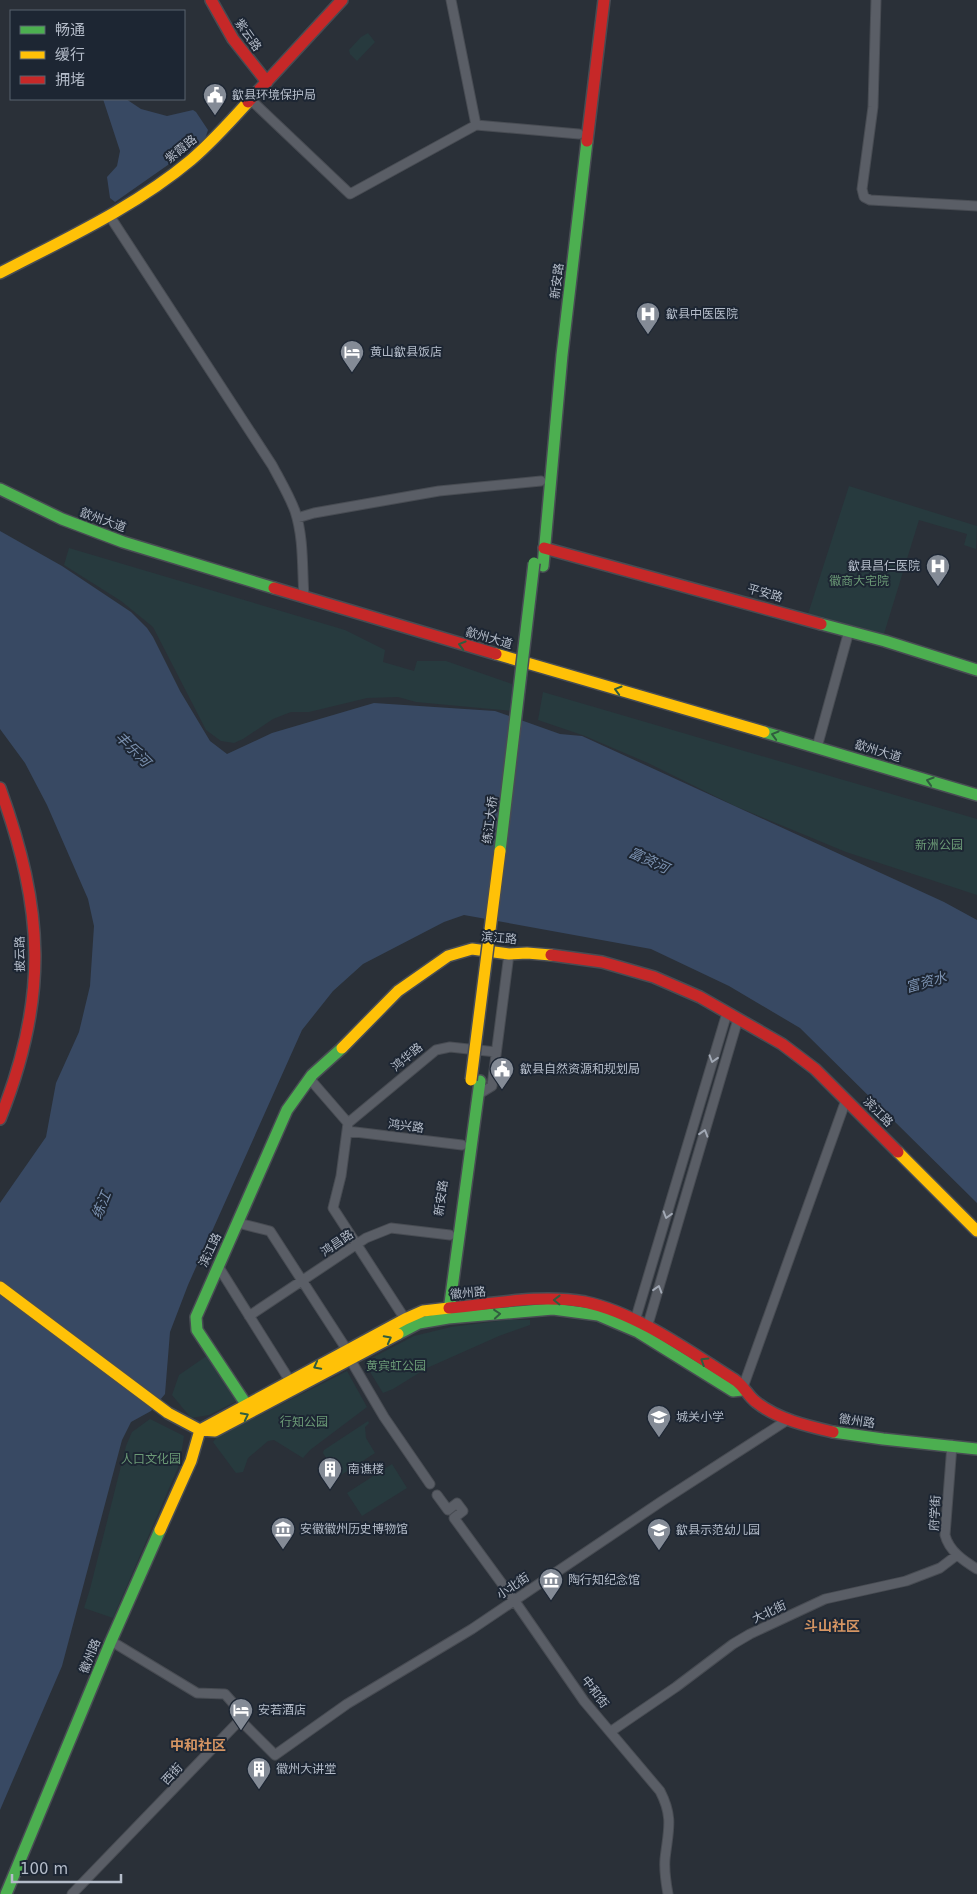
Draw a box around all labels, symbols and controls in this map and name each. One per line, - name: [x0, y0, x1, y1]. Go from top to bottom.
- legend: [10, 10, 185, 100]
- street label: 紫云路: [232, 16, 264, 54]
- text: 畅通: [55, 21, 85, 39]
- text: 缓行: [55, 46, 85, 64]
- text: 拥堵: [55, 71, 85, 89]
- public building icon: 歙县环境保护局: [202, 82, 228, 116]
- place label: 歙县环境保护局: [232, 88, 316, 102]
- street label: 紫霞路: [163, 132, 199, 166]
- street label: 新安路: [548, 262, 566, 300]
- hospital icon: 歙县中医医院: [635, 301, 661, 335]
- place label: 歙县中医医院: [666, 307, 738, 321]
- hotel icon: 黄山歙县饭店: [339, 339, 365, 373]
- place label: 黄山歙县饭店: [370, 345, 442, 359]
- street label: 歙州大道: [78, 505, 128, 535]
- hospital icon: 歙县昌仁医院: [925, 553, 951, 587]
- place label: 歙县昌仁医院: [848, 559, 920, 573]
- park label: 徽商大宅院: [829, 574, 889, 588]
- street label: 平安路: [746, 581, 784, 605]
- street label: 歙州大道: [464, 625, 514, 651]
- one-way arrow: [459, 640, 467, 650]
- one-way arrow: [615, 685, 623, 695]
- water label: 丰乐河: [112, 728, 156, 772]
- one-way arrow: [771, 730, 779, 740]
- street label: 歙州大道: [853, 737, 903, 765]
- one-way arrow: [927, 776, 935, 786]
- street label: 练江大桥: [480, 795, 500, 845]
- park label: 新洲公园: [915, 838, 963, 852]
- water label: 富资河: [627, 844, 674, 877]
- street label: 滨江路: [480, 929, 518, 947]
- street label: 披云路: [13, 936, 27, 972]
- water label: 富资水: [904, 968, 949, 995]
- street label: 鸿华路: [389, 1040, 425, 1074]
- one-way arrow: [708, 1055, 718, 1063]
- public building icon: 歙县自然资源和规划局: [489, 1056, 515, 1090]
- place label: 歙县自然资源和规划局: [520, 1062, 640, 1076]
- street label: 滨江路: [860, 1094, 896, 1130]
- street label: 鸿兴路: [387, 1117, 425, 1135]
- one-way arrow: [699, 1130, 709, 1138]
- street label: 新安路: [432, 1179, 450, 1217]
- water label: 练江: [88, 1187, 114, 1221]
- one-way arrow: [662, 1210, 672, 1219]
- street label: 鸿昌路: [318, 1227, 356, 1259]
- street label: 滨江路: [196, 1231, 224, 1269]
- street label: 徽州路: [449, 1284, 487, 1302]
- one-way arrow: [653, 1285, 663, 1294]
- one-way arrow: [552, 1295, 560, 1305]
- one-way arrow: [493, 1308, 501, 1319]
- one-way arrow: [382, 1335, 391, 1345]
- one-way arrow: [701, 1358, 710, 1368]
- park label: 黄宾虹公园: [366, 1359, 426, 1373]
- one-way arrow: [314, 1360, 323, 1370]
- school or university icon: 城关小学: [646, 1404, 672, 1438]
- place label: 城关小学: [676, 1410, 724, 1424]
- one-way arrow: [239, 1412, 248, 1422]
- street label: 徽州路: [838, 1412, 876, 1430]
- park label: 行知公园: [280, 1415, 328, 1429]
- park label: 人口文化园: [121, 1452, 181, 1466]
- building icon: 南谯楼: [317, 1456, 343, 1490]
- place label: 南谯楼: [348, 1462, 384, 1476]
- street label: 府学街: [927, 1495, 943, 1531]
- museum icon: 安徽徽州历史博物馆: [270, 1516, 296, 1550]
- school or university icon: 歙县示范幼儿园: [646, 1517, 672, 1551]
- place label: 安徽徽州历史博物馆: [300, 1522, 408, 1536]
- place label: 歙县示范幼儿园: [676, 1523, 760, 1537]
- museum icon: 陶行知纪念馆: [538, 1567, 564, 1601]
- street label: 小北街: [494, 1570, 532, 1602]
- place label: 陶行知纪念馆: [568, 1573, 640, 1587]
- street label: 大北街: [750, 1598, 788, 1626]
- district label: 斗山社区: [804, 1618, 860, 1634]
- street label: 徽州路: [77, 1637, 103, 1675]
- street label: 中和街: [579, 1673, 611, 1711]
- hotel icon: 安若酒店: [228, 1697, 254, 1731]
- place label: 安若酒店: [258, 1703, 306, 1717]
- district label: 中和社区: [170, 1737, 226, 1753]
- building icon: 徽州大讲堂: [246, 1756, 272, 1790]
- street label: 西街: [159, 1760, 185, 1788]
- place label: 徽州大讲堂: [276, 1762, 336, 1776]
- scale bar: [12, 1852, 121, 1884]
- text: 100 m: [20, 1860, 68, 1878]

